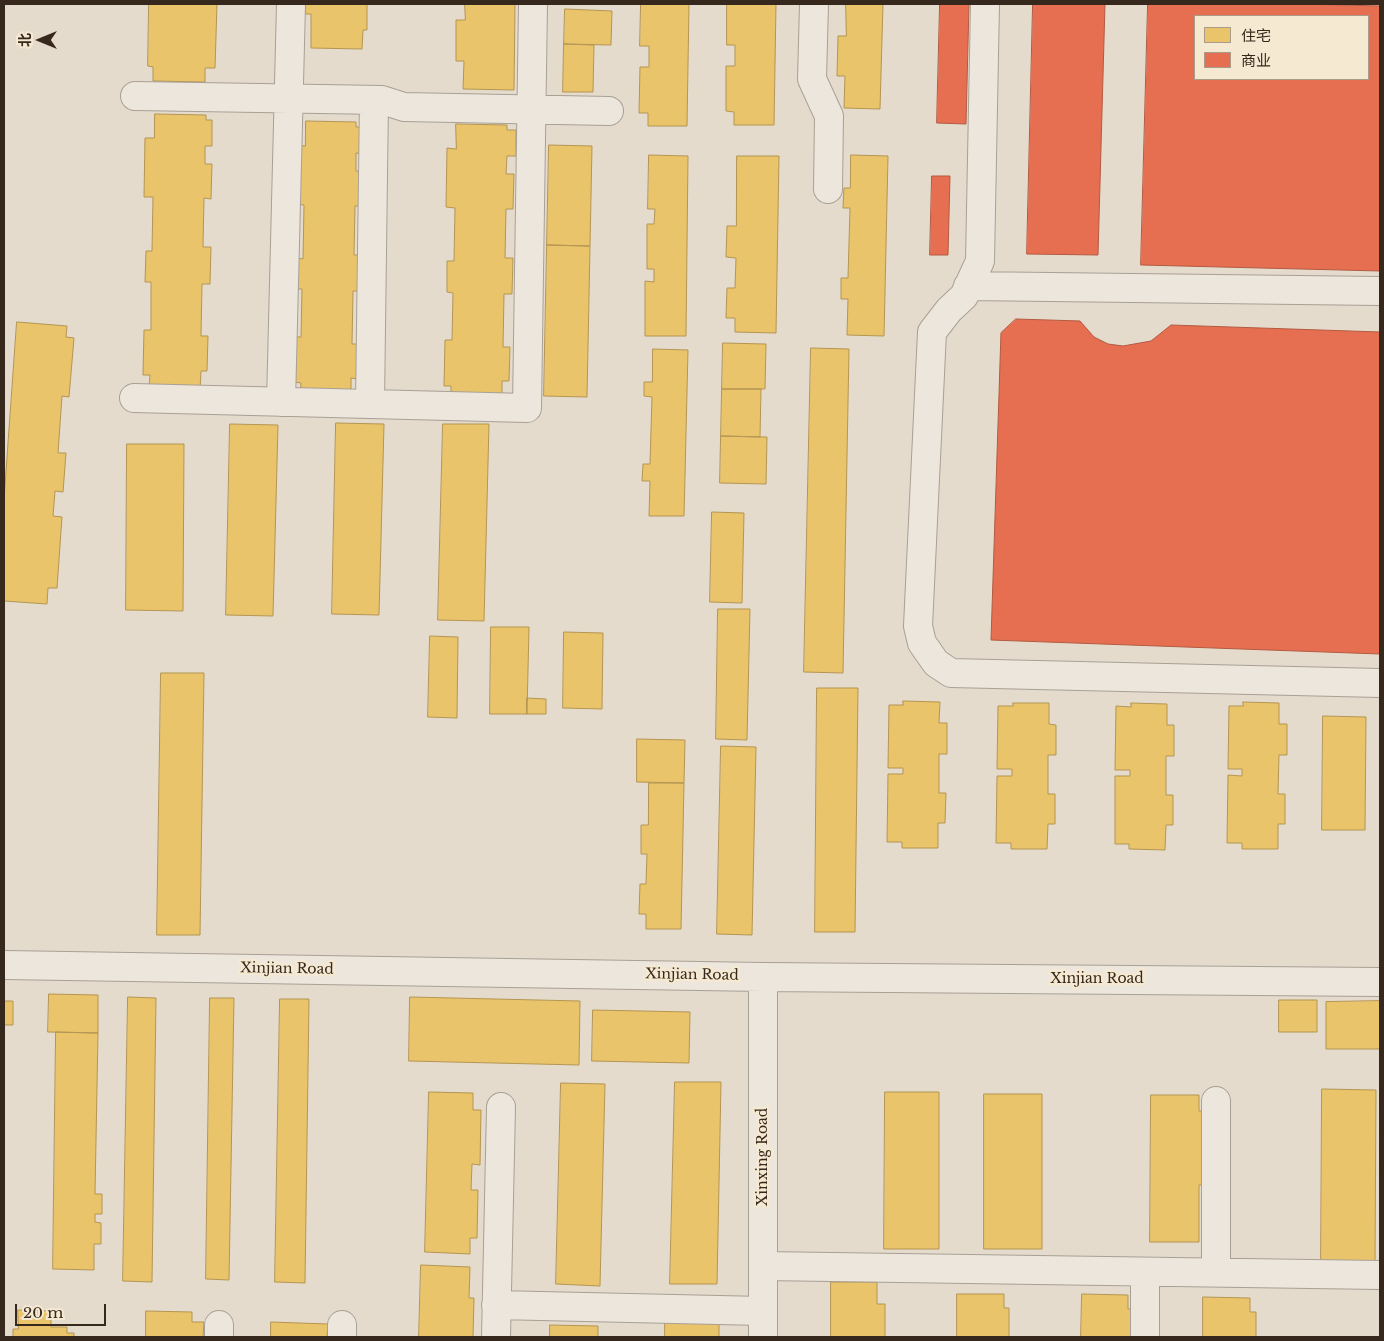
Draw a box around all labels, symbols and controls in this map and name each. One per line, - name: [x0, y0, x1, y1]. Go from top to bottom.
- north arrow: [15, 15, 65, 65]
- legend: [1194, 15, 1369, 80]
- text: 住宅: [1241, 26, 1271, 45]
- text: 北: [16, 33, 34, 47]
- text: 商业: [1241, 51, 1271, 70]
- street label: Xinjian Road: [240, 960, 334, 978]
- street label: Xinjian Road: [645, 966, 739, 984]
- street label: Xinjian Road: [1050, 971, 1144, 987]
- street label: Xinxing Road: [755, 1108, 771, 1206]
- scale bar: [18, 1294, 109, 1326]
- text: 20 m: [23, 1303, 63, 1322]

